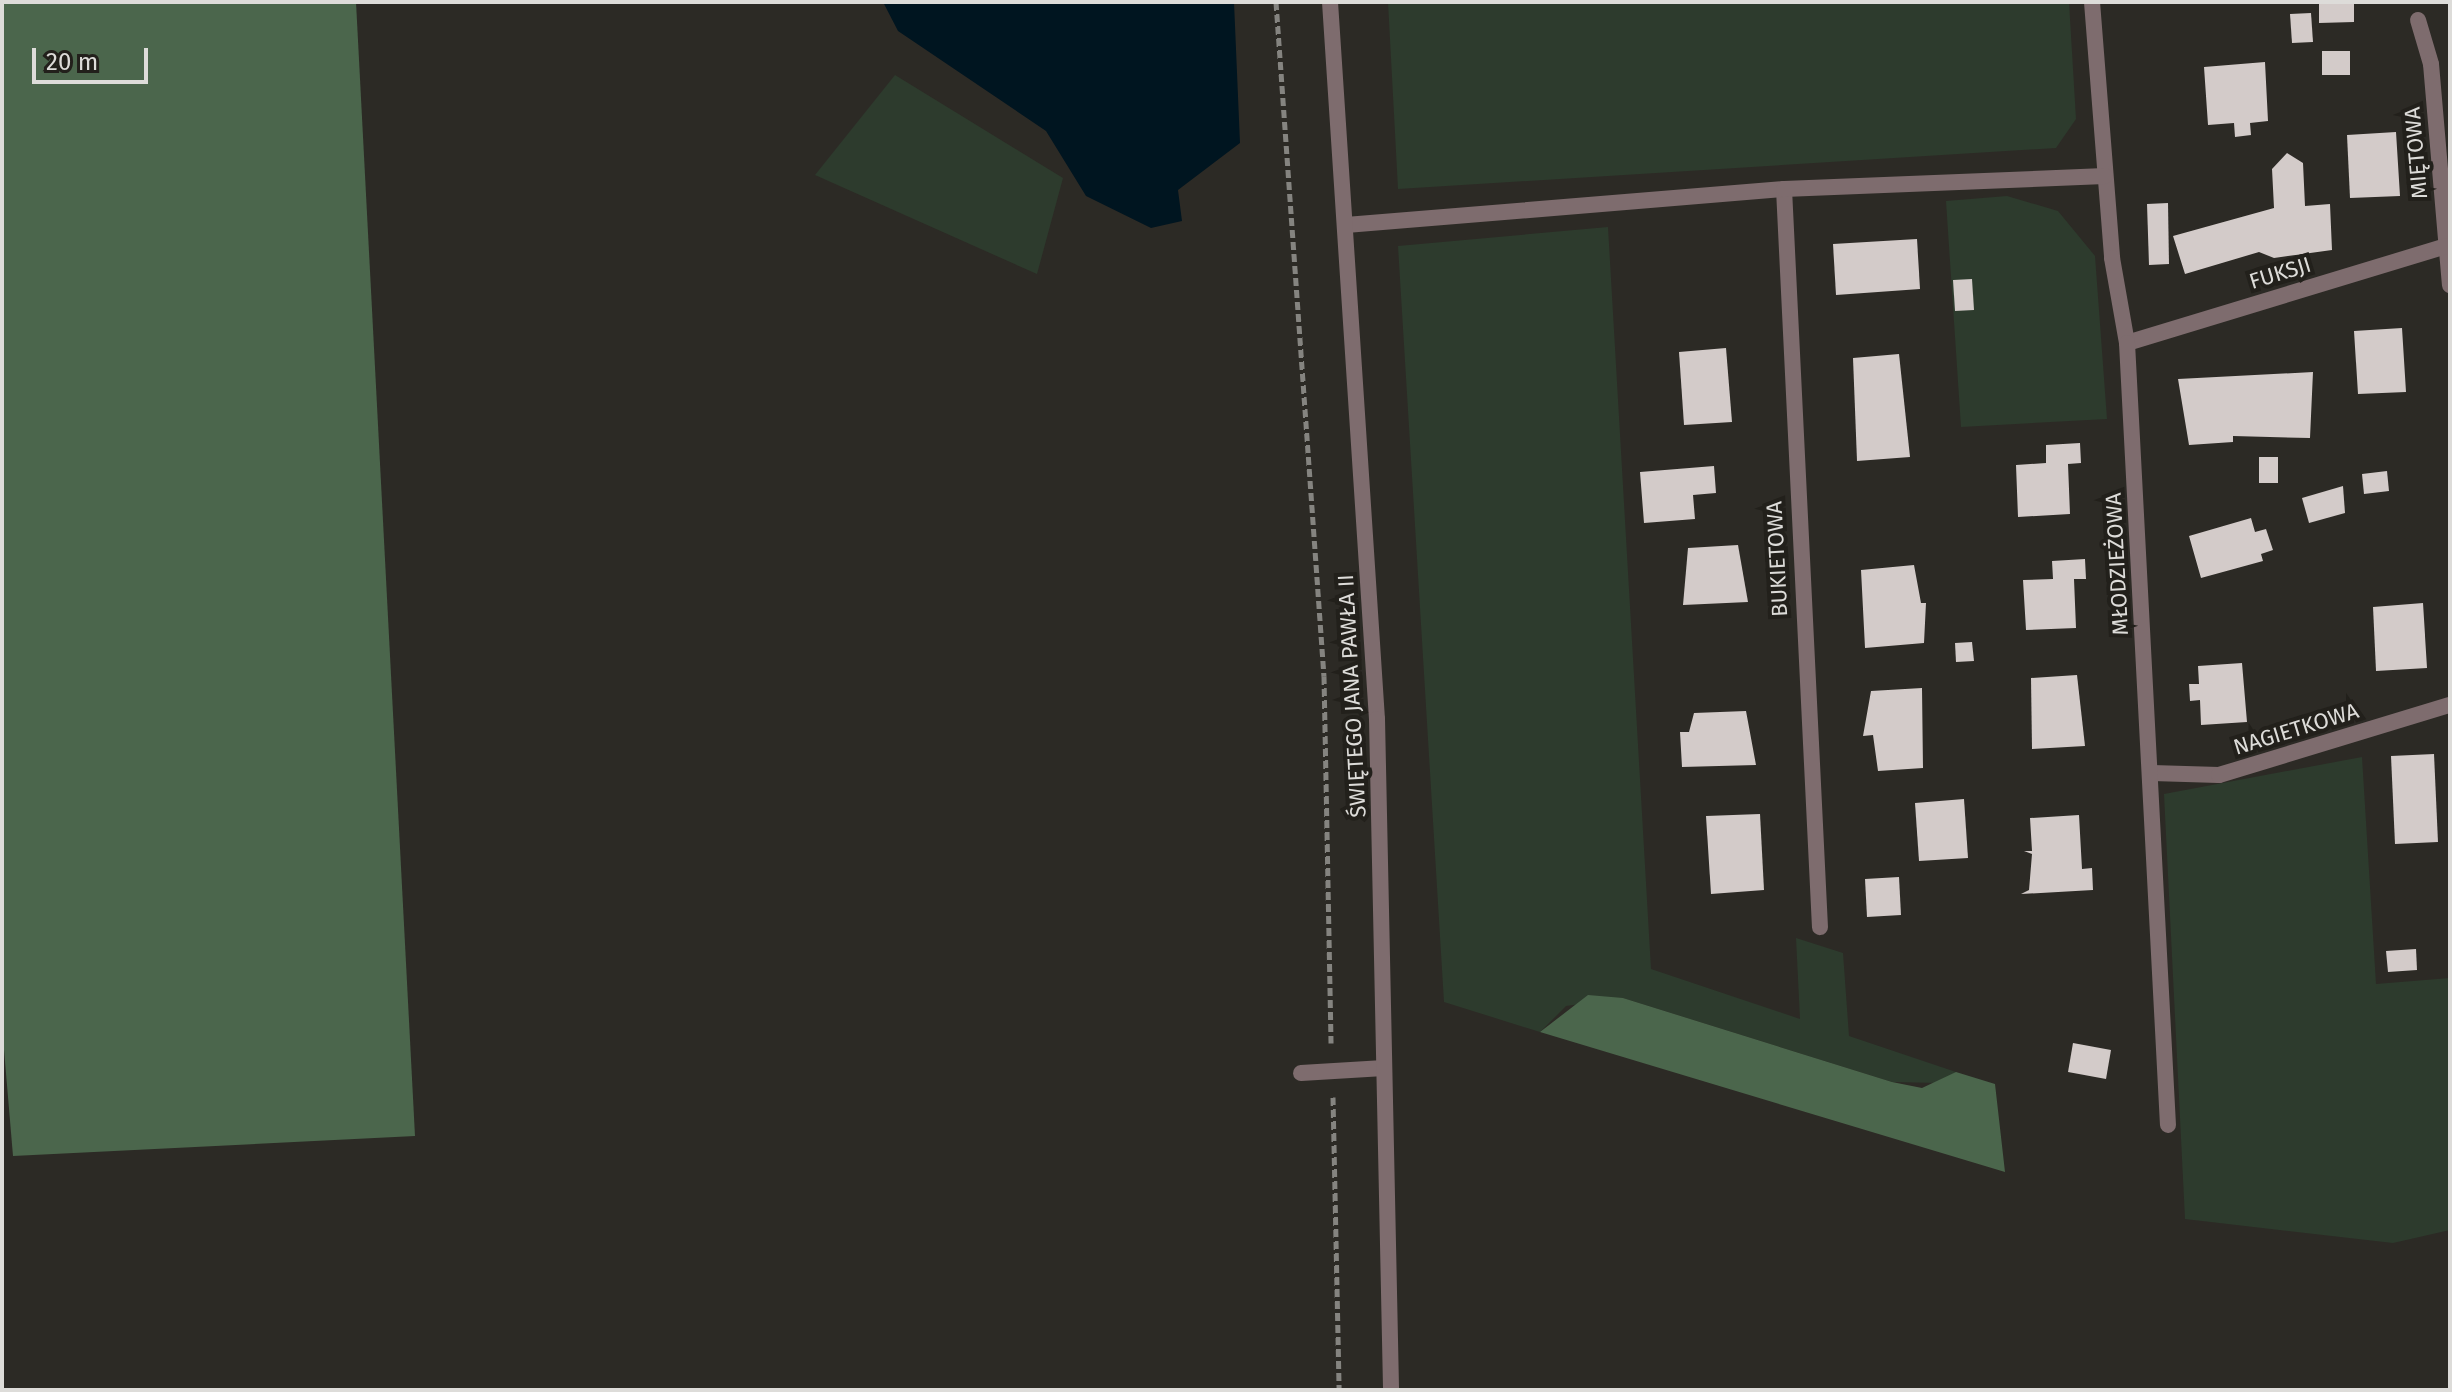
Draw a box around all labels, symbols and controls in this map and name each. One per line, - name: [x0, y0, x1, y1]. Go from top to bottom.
- scale bar: [36, 32, 152, 82]
- text: 20 m: [46, 48, 98, 76]
- street label: MIĘTOWA: [2399, 106, 2433, 200]
- street label: FUKSJI: [2246, 251, 2314, 295]
- street label: MŁODZIEŻOWA: [2100, 492, 2134, 636]
- street label: BUKIETOWA: [1761, 501, 1793, 617]
- street label: ŚWIĘTEGO JANA PAWŁA II: [1332, 574, 1372, 818]
- street label: NAGIETKOWA: [2230, 697, 2362, 761]

